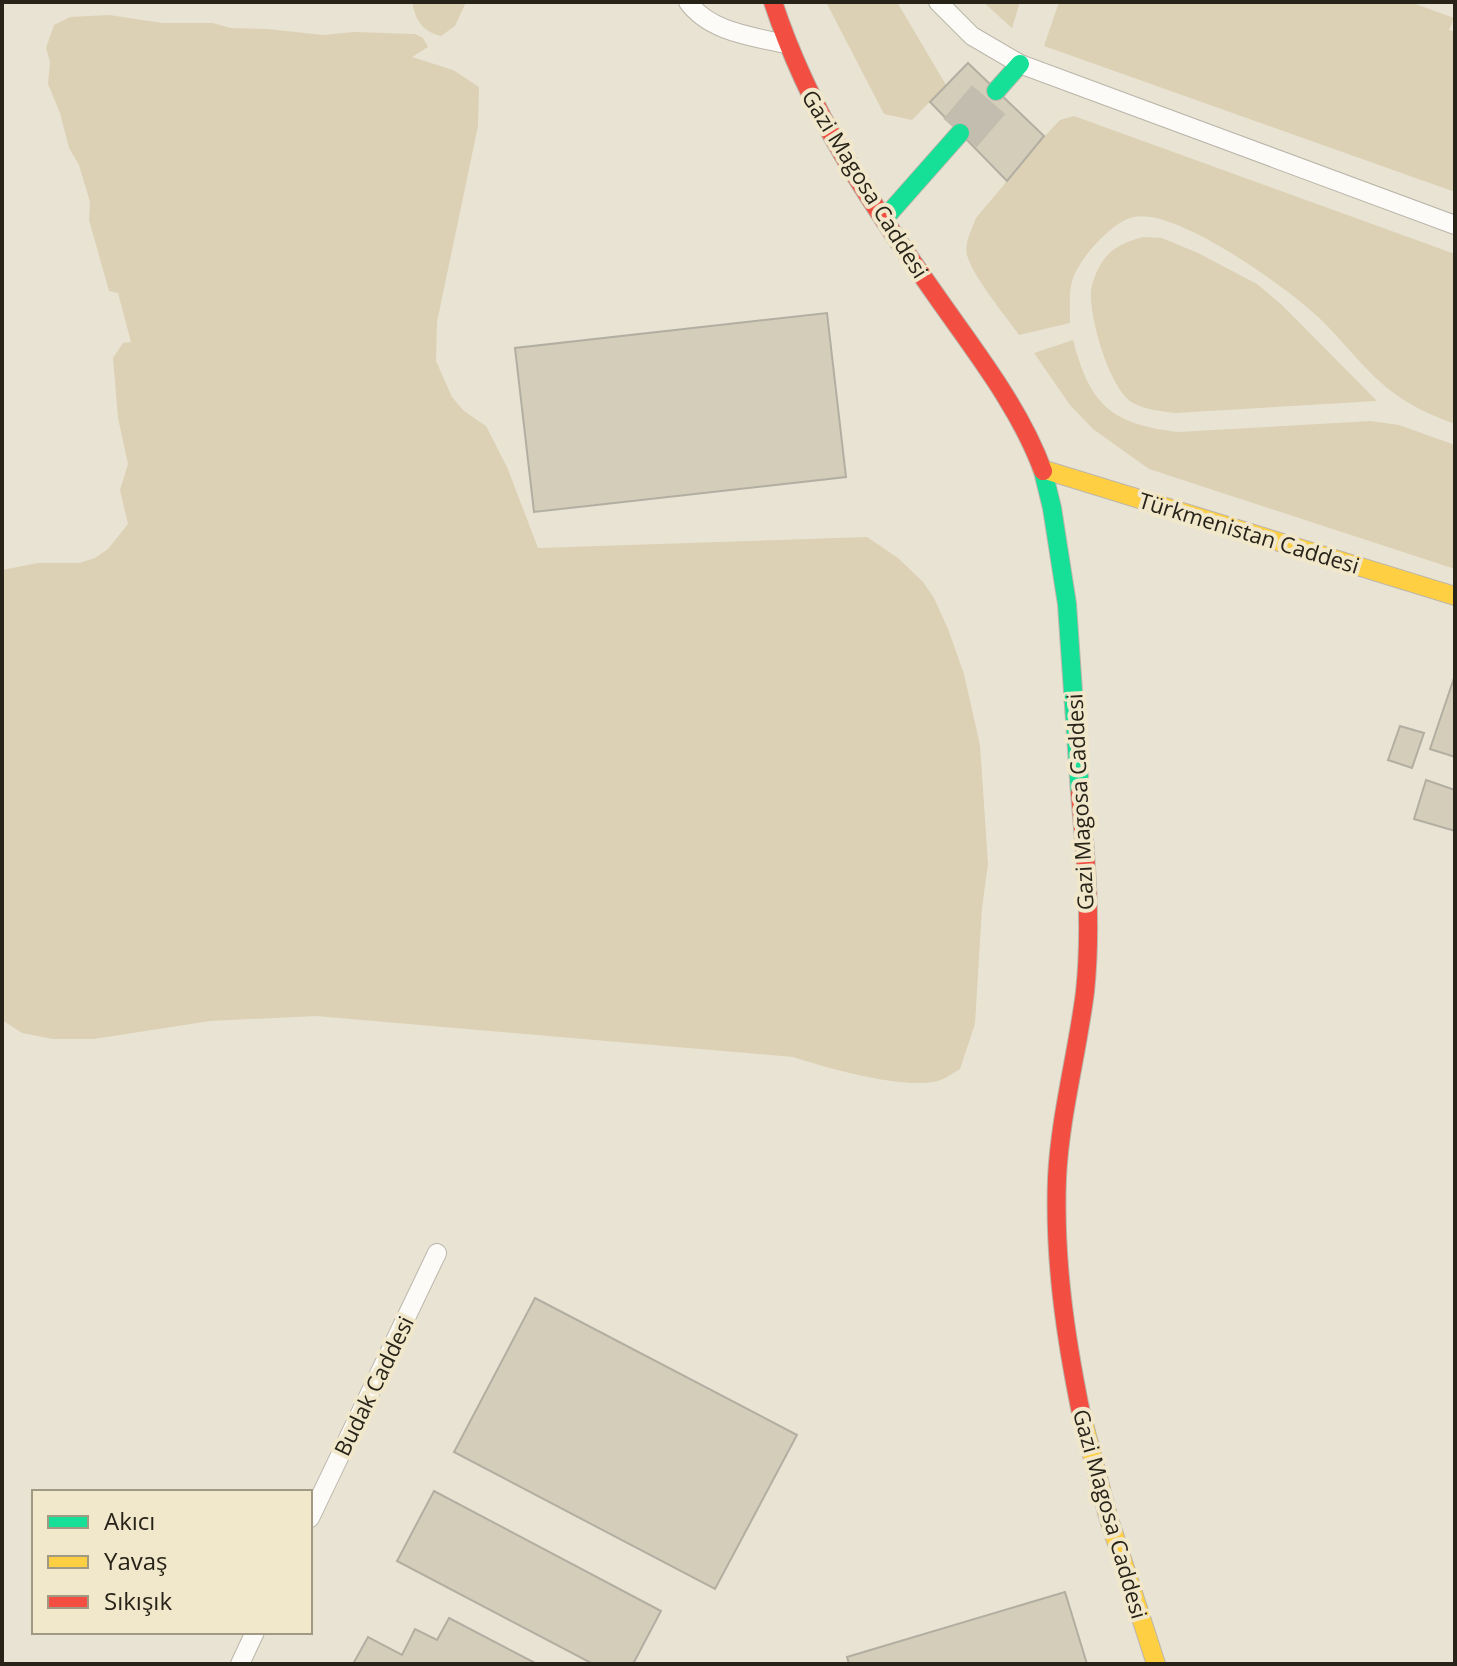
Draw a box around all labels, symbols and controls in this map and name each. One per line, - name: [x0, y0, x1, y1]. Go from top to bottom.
- street label: Gazi Magosa Caddesi: [796, 84, 936, 283]
- street label: Türkmenistan Caddesi: [1135, 484, 1363, 580]
- street label: Gazi Magosa Caddesi: [1058, 693, 1100, 911]
- street label: Budak Caddesi: [326, 1311, 420, 1460]
- street label: Gazi Magosa Caddesi: [1067, 1405, 1155, 1622]
- legend: [32, 1490, 312, 1634]
- text: Akıcı: [104, 1504, 155, 1537]
- text: Yavaş: [104, 1544, 168, 1577]
- text: Sıkışık: [104, 1584, 172, 1617]

